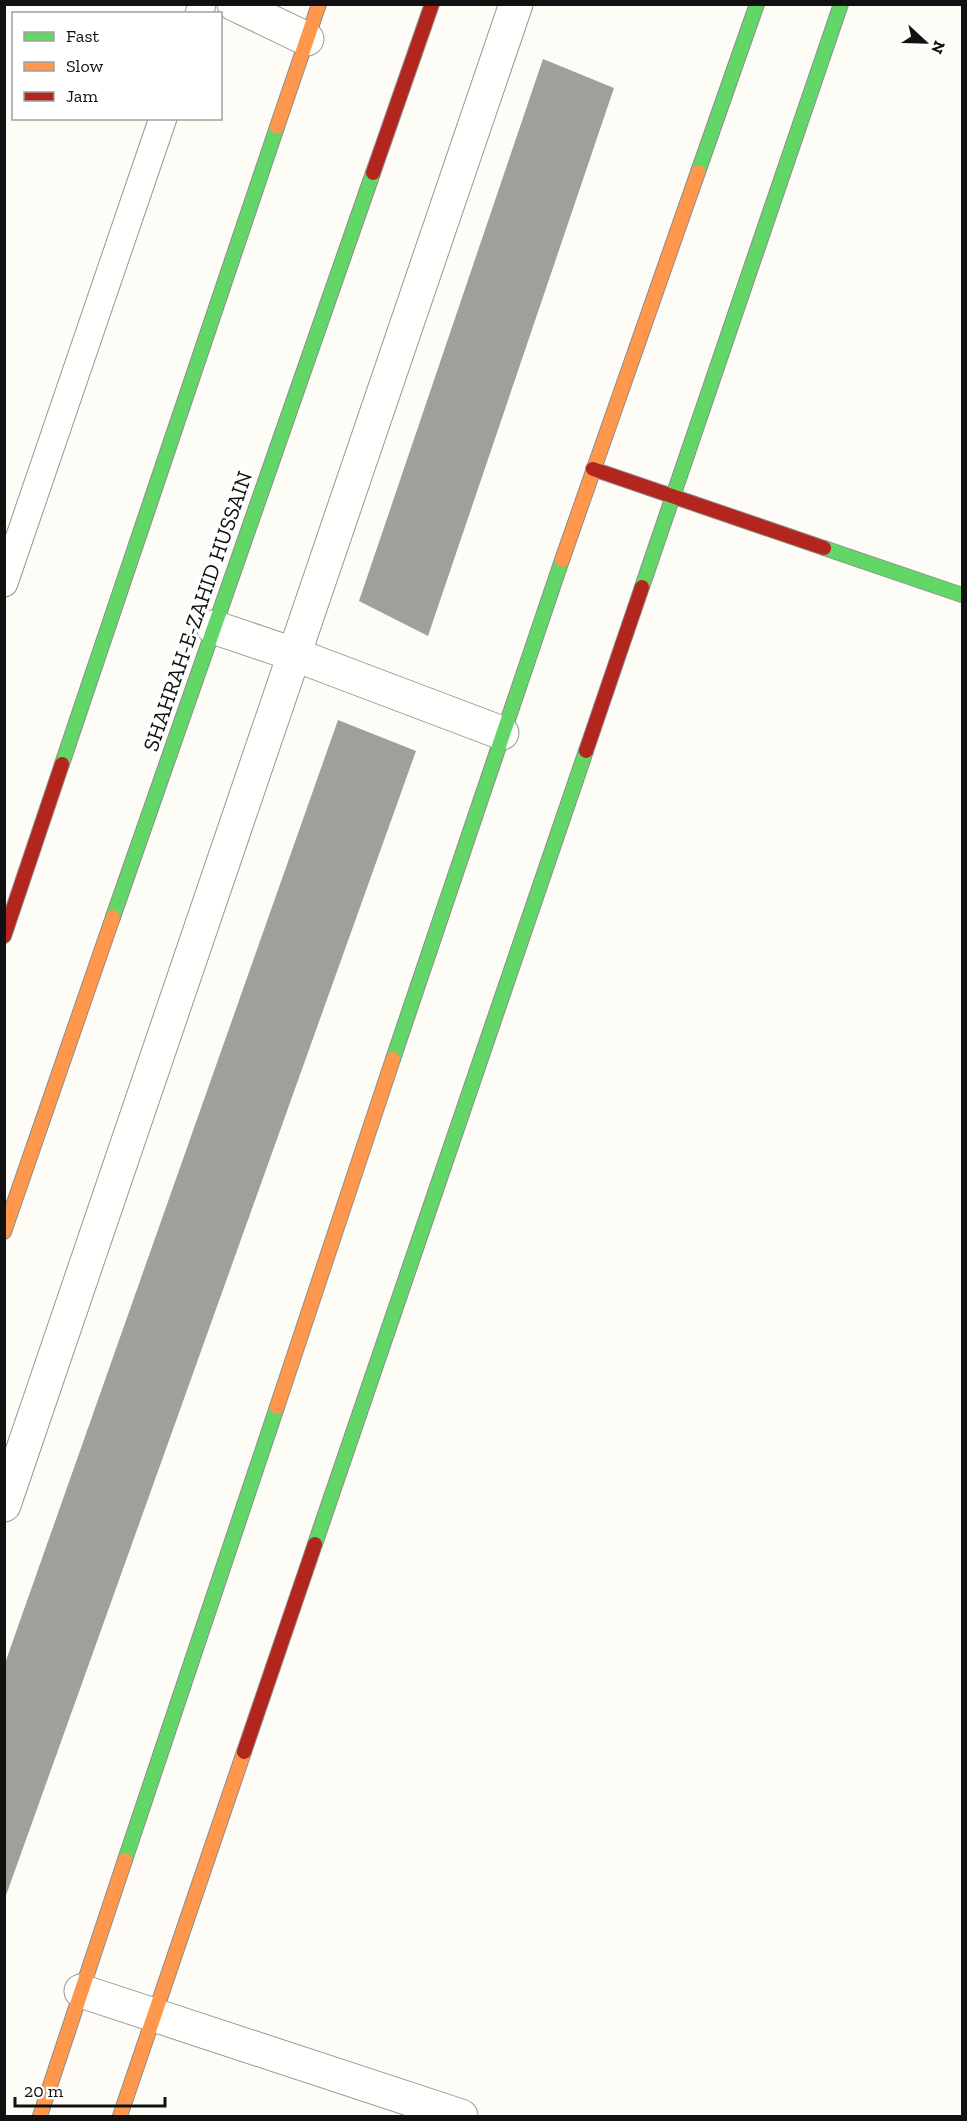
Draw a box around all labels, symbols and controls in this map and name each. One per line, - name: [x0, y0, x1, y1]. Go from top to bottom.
- legend: [12, 12, 222, 120]
- north arrow: [895, 12, 955, 72]
- text: Fast: [66, 25, 99, 47]
- text: N: [927, 38, 950, 57]
- text: Slow: [66, 55, 103, 77]
- text: Jam: [66, 85, 98, 107]
- street label: SHAHRAH-E-ZAHID HUSSAIN: [137, 468, 258, 755]
- scale bar: [15, 2070, 165, 2108]
- text: 20 m: [24, 2080, 64, 2102]

